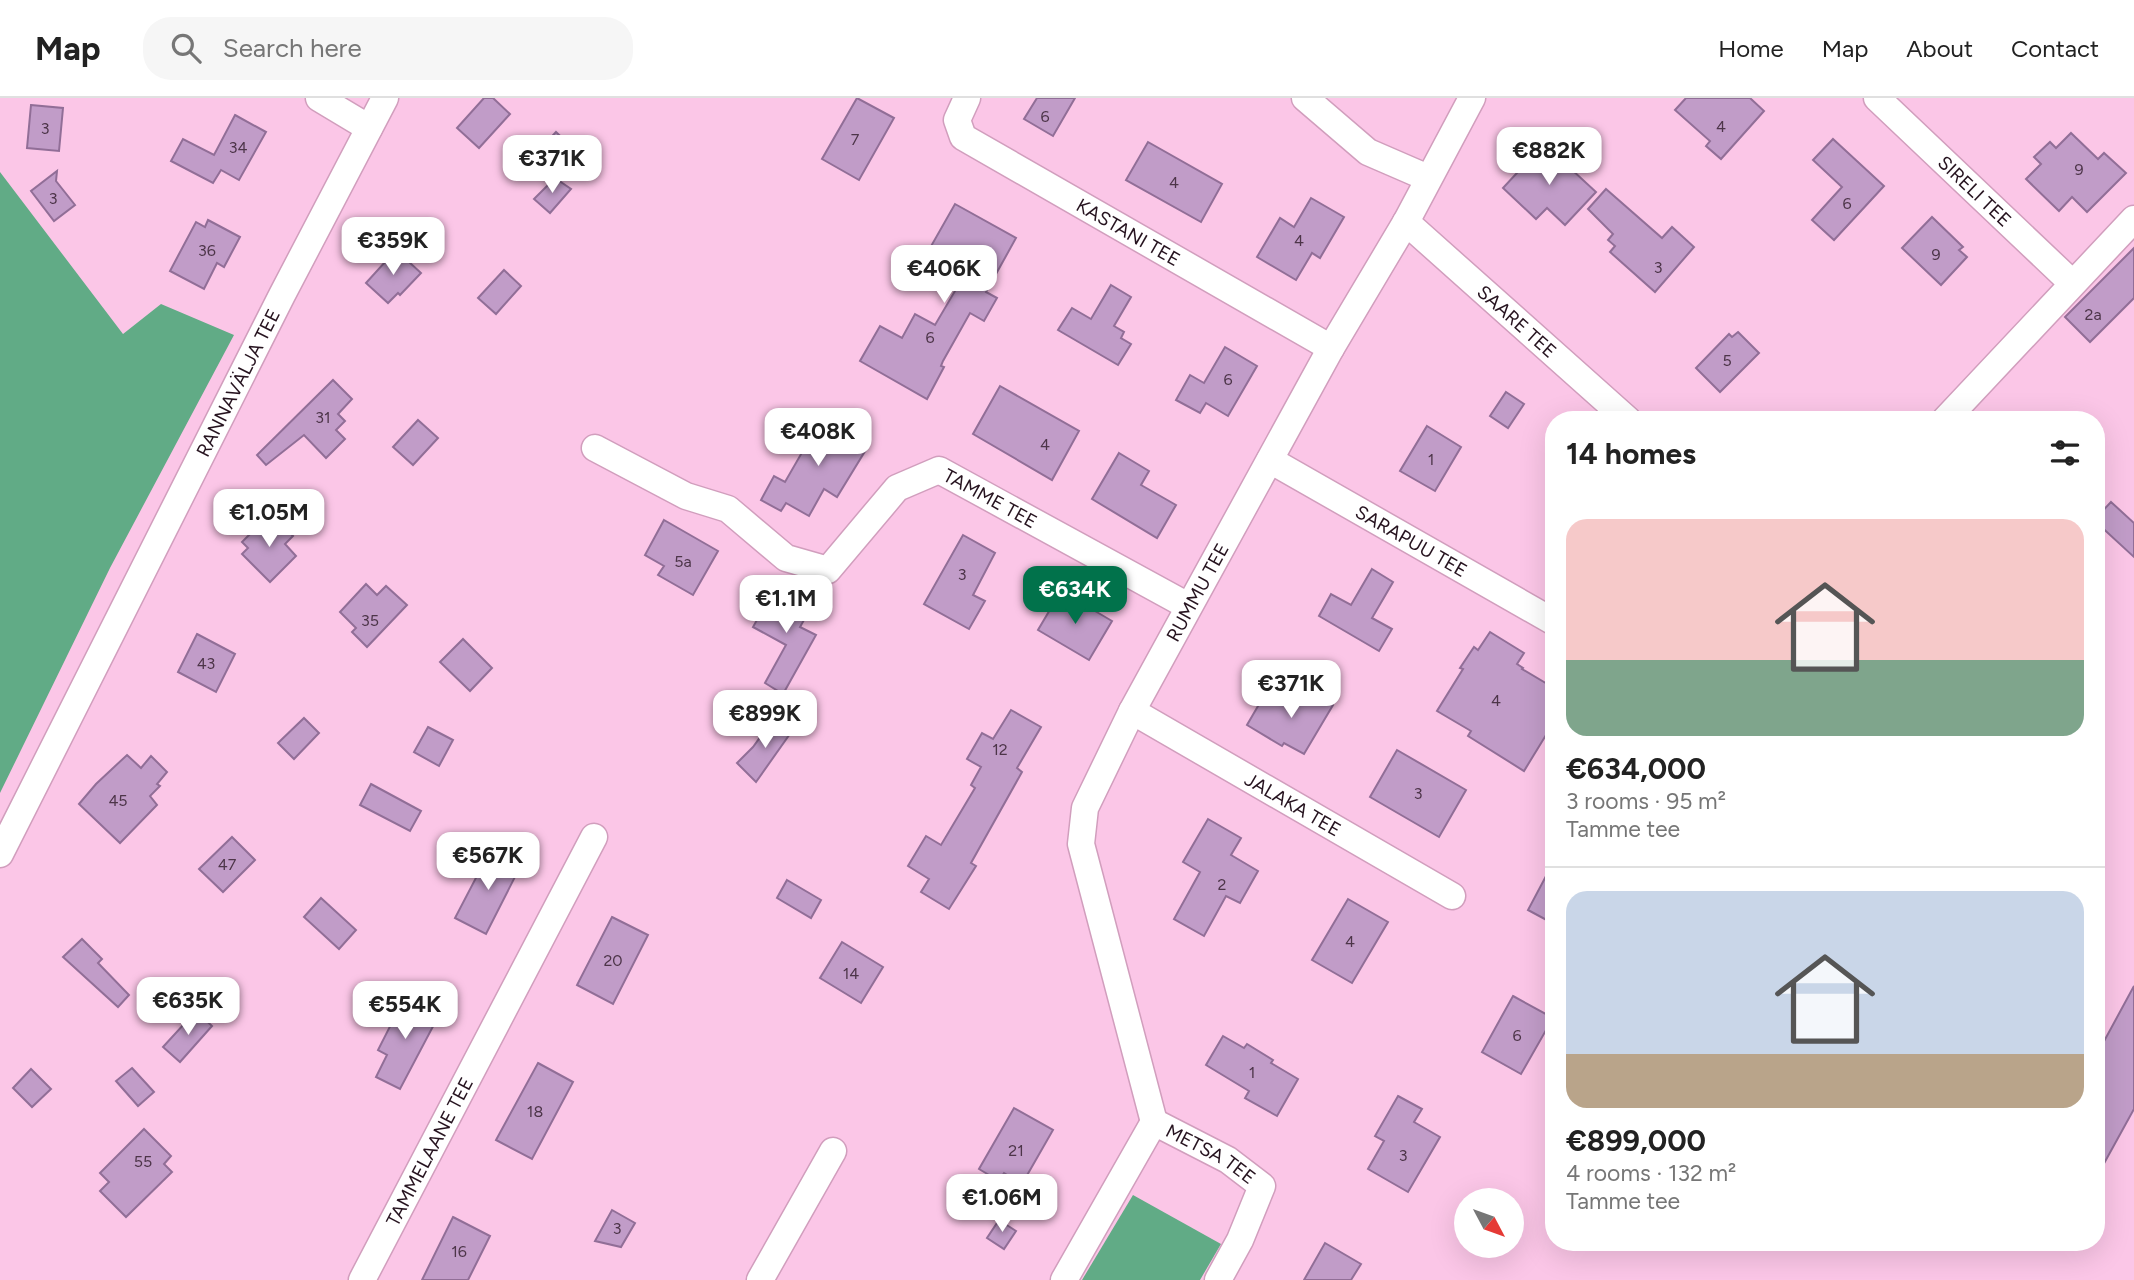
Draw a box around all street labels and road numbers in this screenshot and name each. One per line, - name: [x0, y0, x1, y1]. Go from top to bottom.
- street label: SIRELI TEE: [1933, 151, 2016, 232]
- street label: KASTANI TEE: [1072, 194, 1184, 271]
- street label: SAARE TEE: [1473, 280, 1561, 363]
- street label: RANNAVÄLJA TEE: [191, 305, 285, 461]
- street label: TAMME TEE: [939, 464, 1041, 533]
- street label: SARAPUU TEE: [1351, 500, 1471, 582]
- street label: RUMMU TEE: [1161, 539, 1234, 646]
- street label: JALAKA TEE: [1240, 768, 1345, 841]
- street label: TAMMELAANE TEE: [381, 1073, 478, 1230]
- street label: METSA TEE: [1162, 1119, 1260, 1189]

